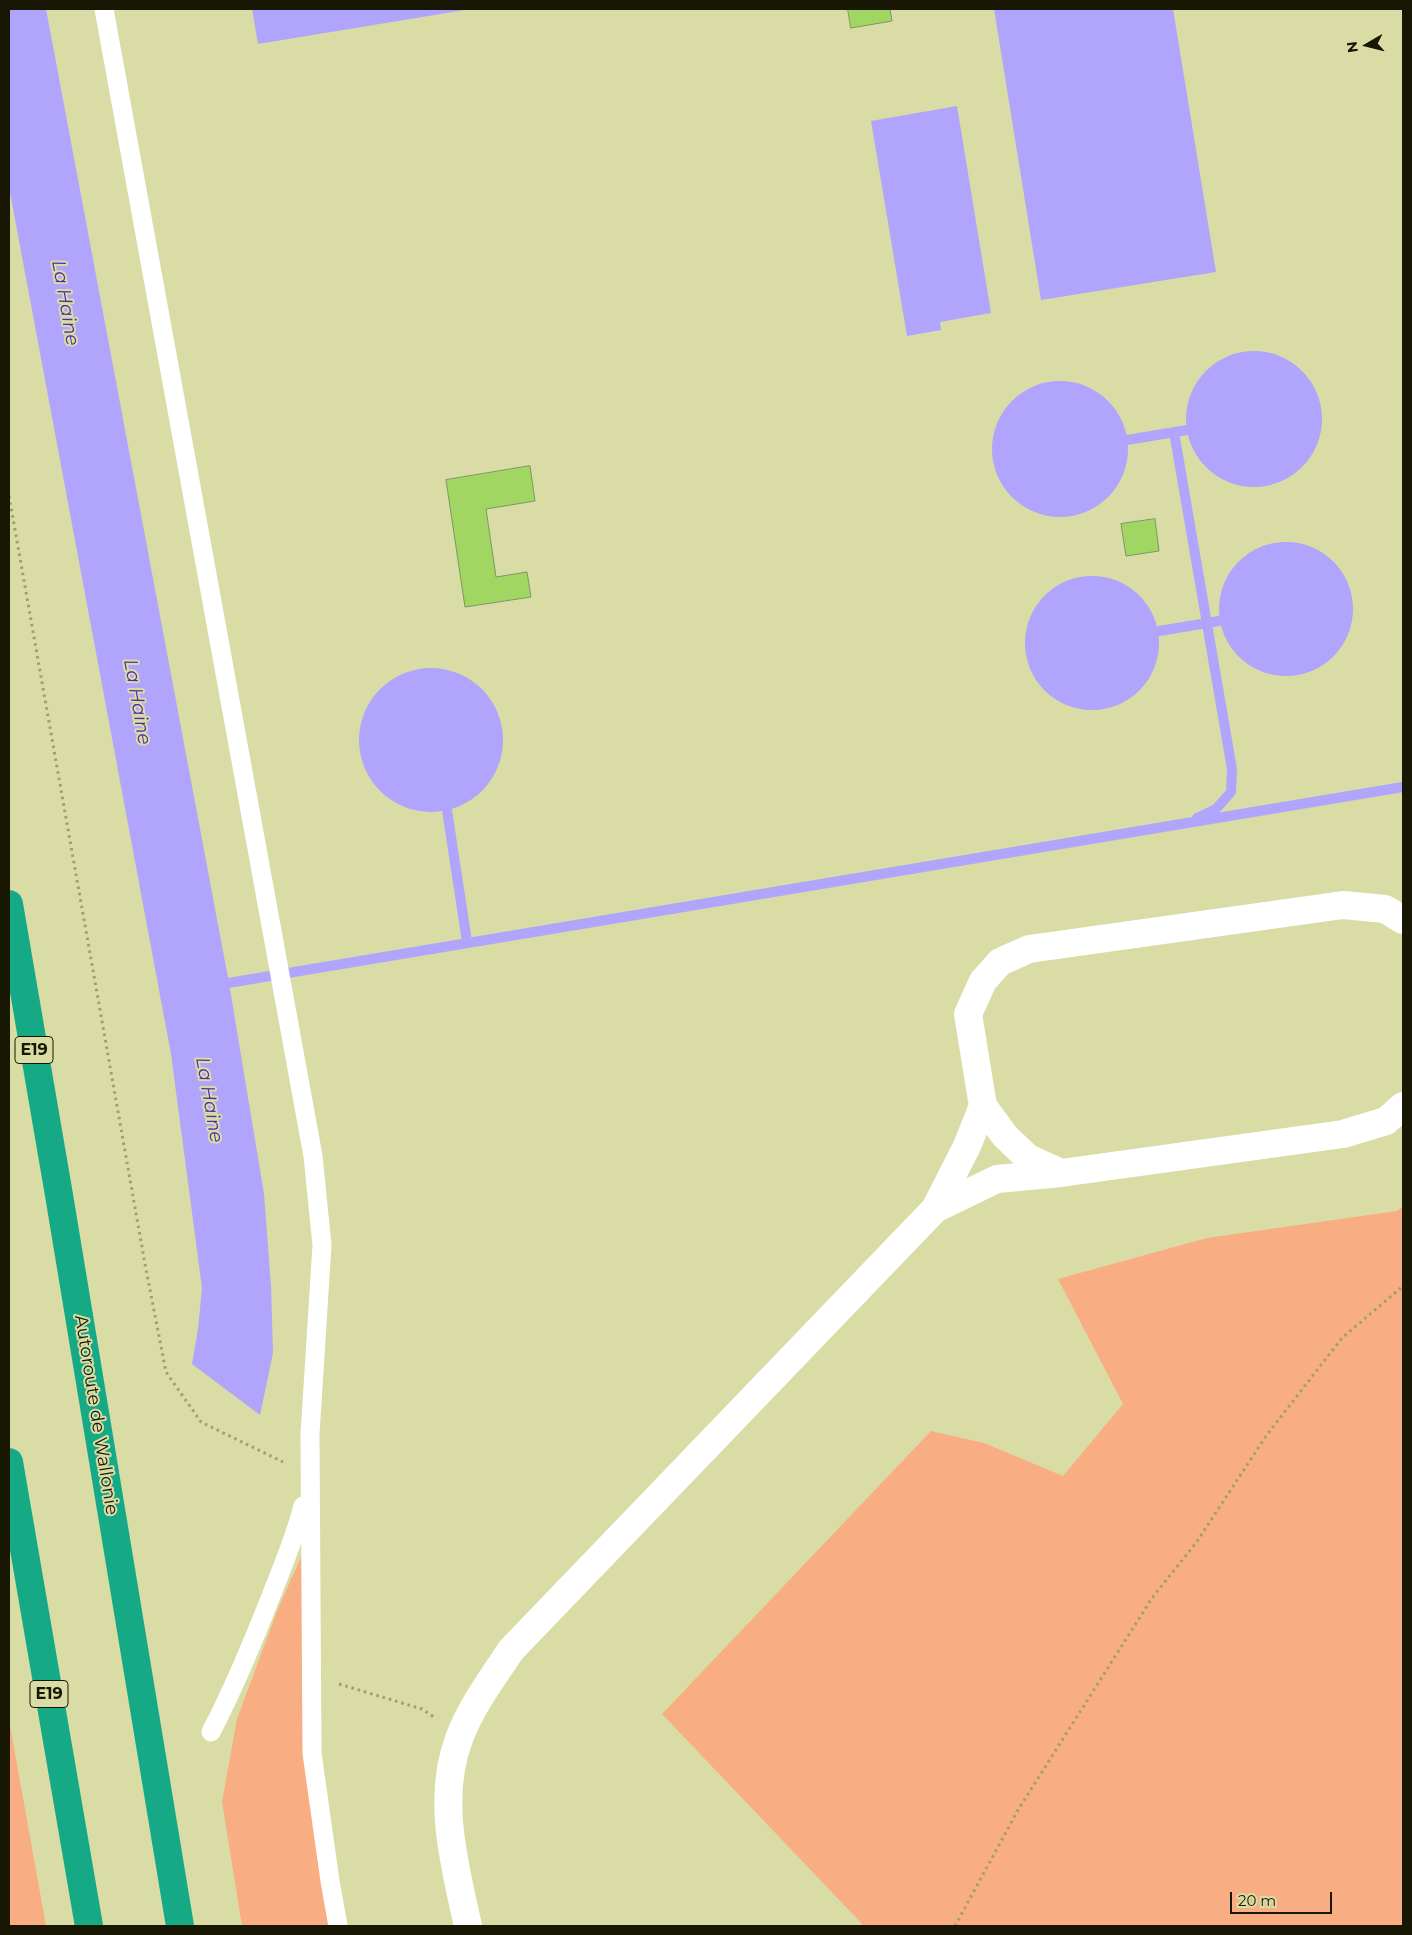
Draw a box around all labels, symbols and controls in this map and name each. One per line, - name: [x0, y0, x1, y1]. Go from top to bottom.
- north arrow: [1342, 20, 1392, 70]
- text: N: [1342, 40, 1362, 54]
- water label: La Haine: [46, 258, 84, 348]
- water label: La Haine: [118, 657, 156, 747]
- road number: E19: [15, 1036, 53, 1064]
- water label: La Haine: [190, 1055, 228, 1145]
- street label: Autoroute de Wallonie: [70, 1313, 122, 1517]
- road number: E19: [30, 1680, 68, 1708]
- scale bar: [1232, 1882, 1334, 1914]
- text: 20 m: [1238, 1891, 1276, 1910]

